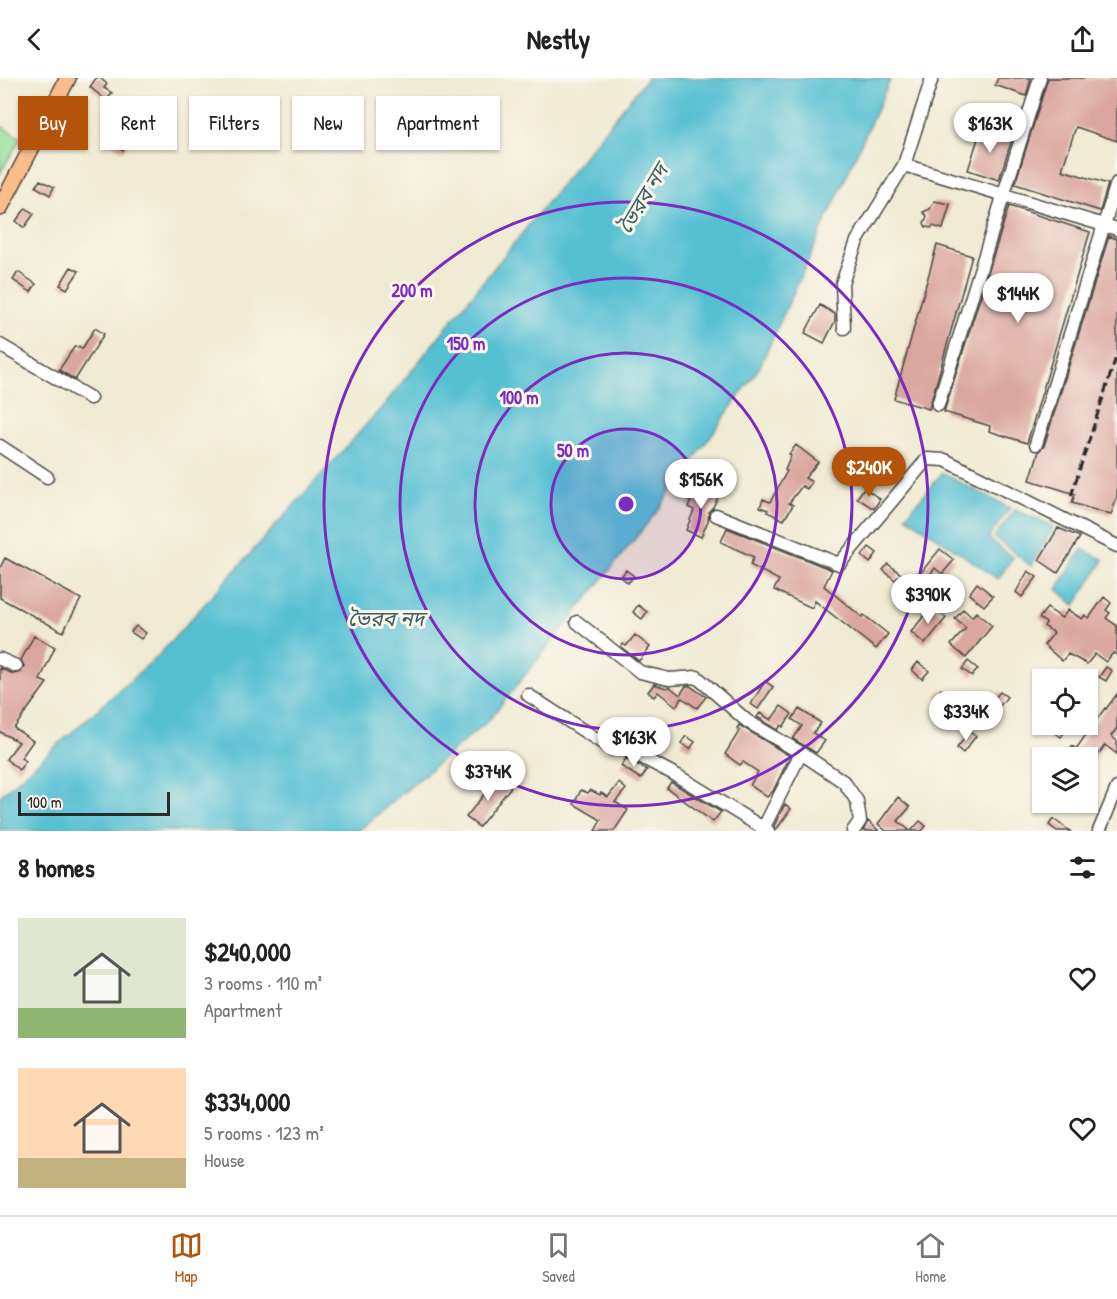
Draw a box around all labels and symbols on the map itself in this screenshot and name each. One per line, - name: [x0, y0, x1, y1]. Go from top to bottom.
- pin: $163K: [948, 103, 1032, 154]
- water label: ভৈরব নদ: [610, 155, 677, 239]
- pin: $144K: [976, 273, 1060, 324]
- text: 200 m: [392, 278, 432, 303]
- text: 150 m: [447, 331, 485, 356]
- text: 100 m: [499, 385, 539, 410]
- text: 50 m: [557, 438, 589, 463]
- pin: $240K: [827, 447, 911, 498]
- pin: $156K: [659, 459, 743, 510]
- centre of rings: [616, 494, 636, 514]
- pin: $390K: [886, 574, 970, 625]
- water label: ভৈরব নদ: [348, 604, 429, 633]
- pin: $334K: [924, 691, 1008, 742]
- pin: $163K: [592, 717, 676, 768]
- pin: $374K: [446, 751, 530, 802]
- scale bar: [18, 789, 170, 816]

